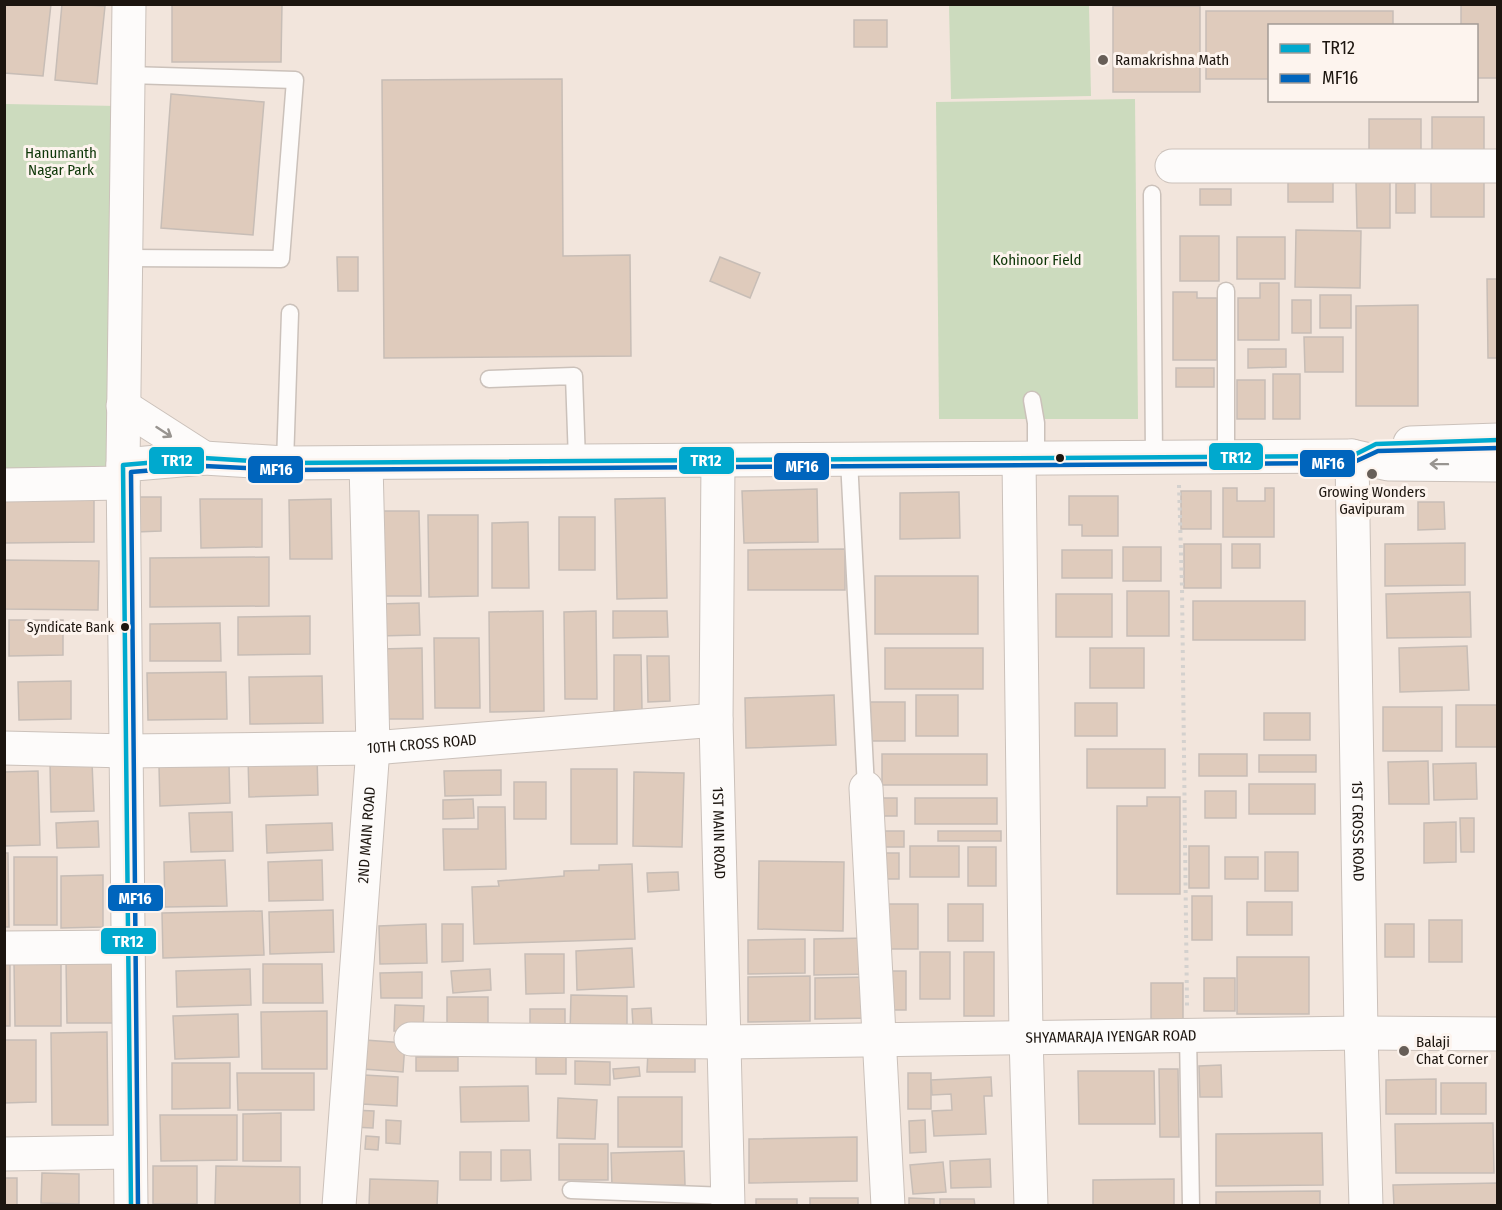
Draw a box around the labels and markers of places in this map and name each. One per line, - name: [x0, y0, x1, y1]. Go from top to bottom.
- place label: Ramakrishna Math: [1115, 51, 1229, 69]
- marker: Ramakrishna Math: [1096, 53, 1110, 67]
- unlabelled marker: [1054, 452, 1066, 464]
- marker: Growing Wonders Gavipuram: [1365, 467, 1379, 481]
- place label: Growing Wonders Gavipuram: [1318, 483, 1426, 518]
- place label: Syndicate Bank: [27, 619, 114, 636]
- marker: Syndicate Bank: [119, 621, 131, 633]
- place label: Balaji Chat Corner: [1416, 1033, 1489, 1068]
- marker: Balaji Chat Corner: [1397, 1044, 1411, 1058]

